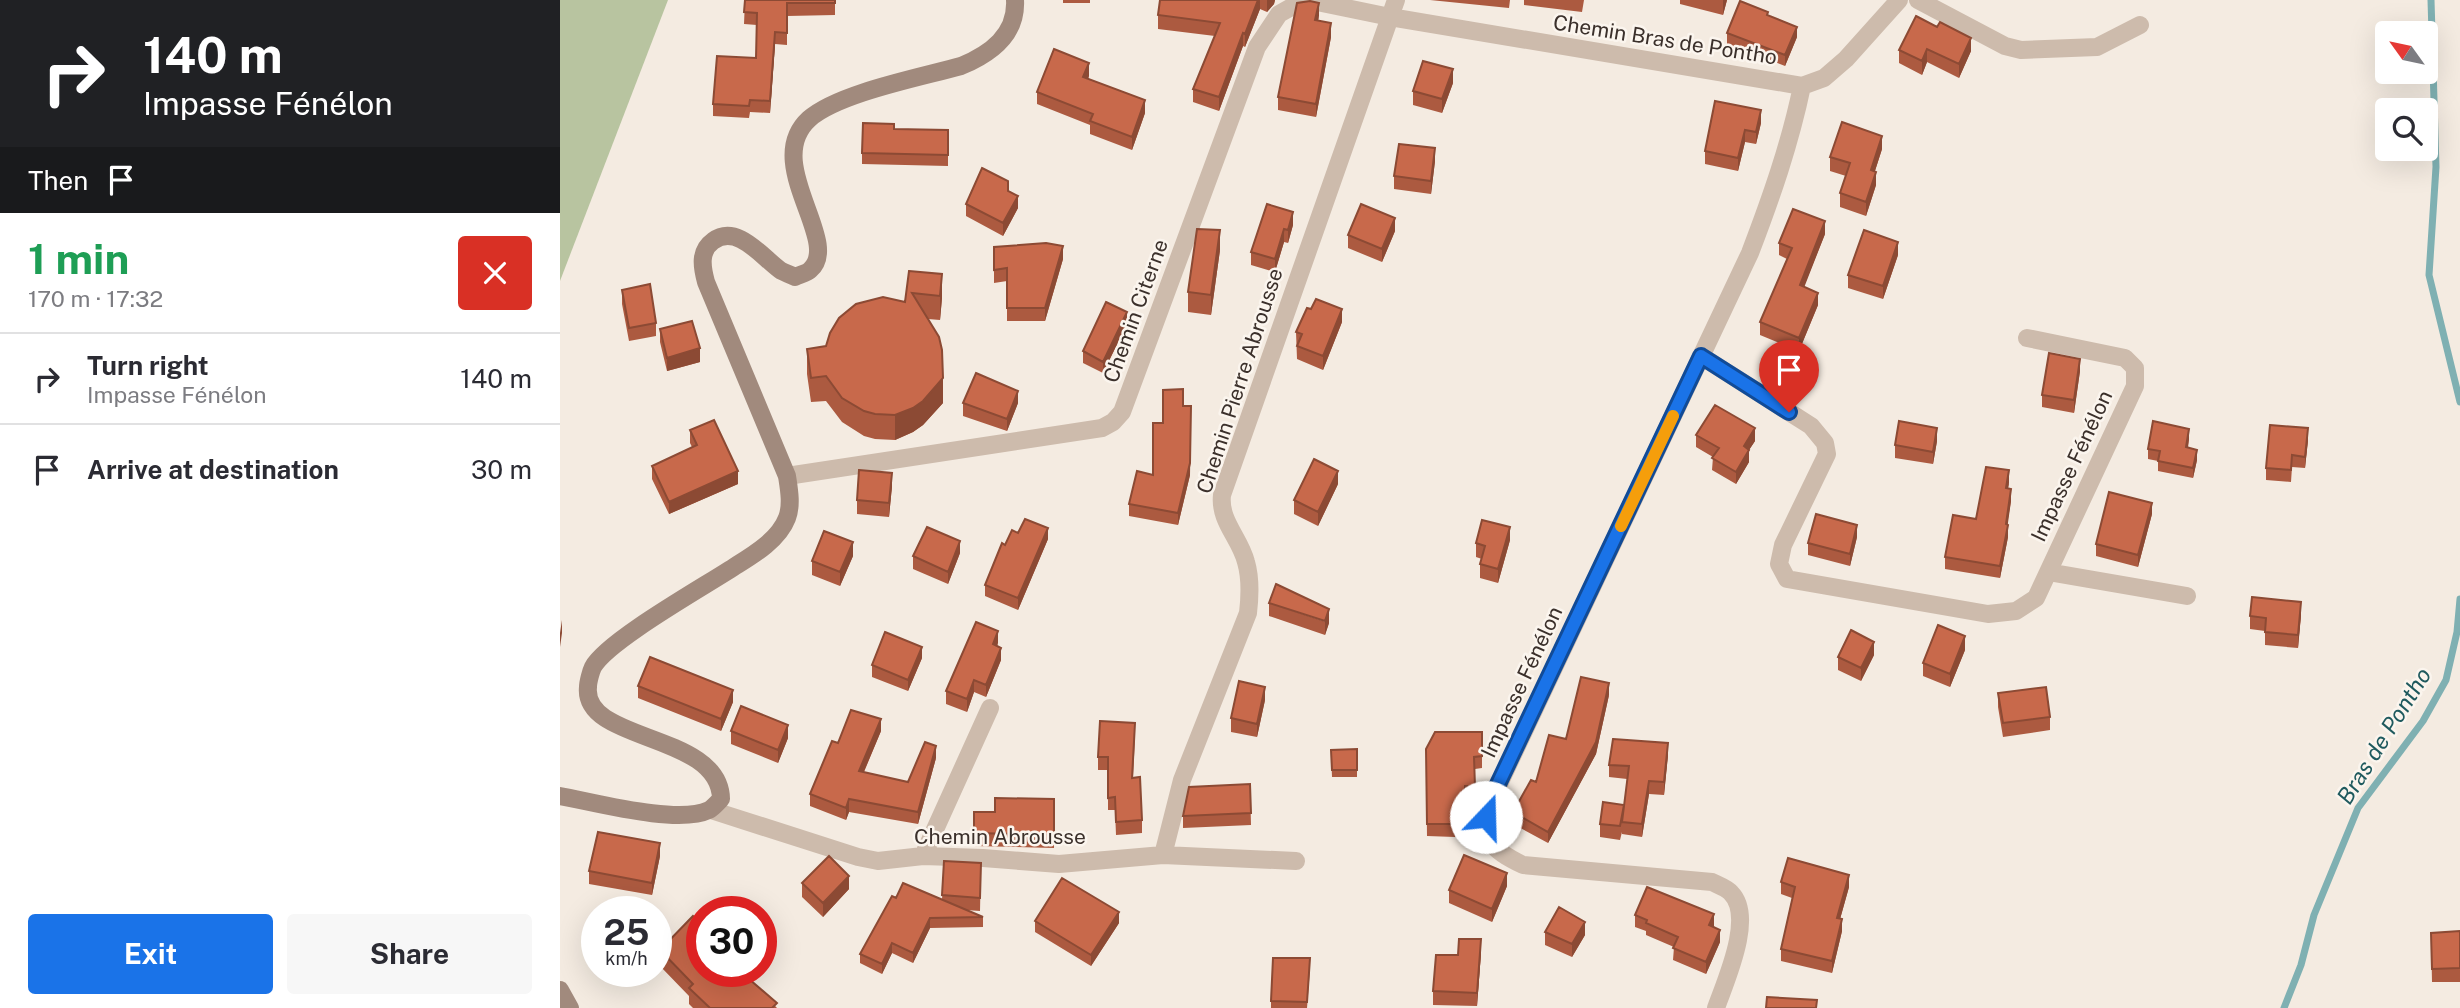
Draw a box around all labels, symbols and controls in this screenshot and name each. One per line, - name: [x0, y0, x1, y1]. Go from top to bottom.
- street label: Chemin Bras de Pontho: [1551, 9, 1779, 70]
- north arrow: [2375, 21, 2438, 84]
- map controls: [2375, 21, 2438, 161]
- text: 140 m: [143, 26, 283, 84]
- icon: right: [28, 28, 119, 119]
- text: Impasse Fénélon: [143, 85, 393, 122]
- button: search: [2375, 98, 2438, 161]
- icon: arrive: [102, 161, 140, 199]
- text: Then: [28, 165, 88, 196]
- text: 1 min: [28, 234, 129, 283]
- button: close: [458, 236, 532, 310]
- street label: Chemin Citerne: [1098, 236, 1173, 386]
- street label: Chemin Pierre Abrousse: [1191, 265, 1288, 497]
- text: 170 m · 17:32: [28, 285, 163, 312]
- pin: [1759, 340, 1819, 412]
- text: Turn right: [87, 350, 209, 381]
- icon: arrive: [1770, 351, 1808, 389]
- icon: right: [28, 360, 66, 398]
- text: 140 m: [460, 363, 532, 394]
- text: Impasse Fénélon: [87, 381, 267, 408]
- street label: Impasse Fénélon: [2026, 386, 2118, 545]
- icon: arrive: [28, 451, 66, 489]
- text: Arrive at destination: [87, 454, 339, 485]
- text: 30 m: [471, 454, 532, 485]
- street label: Impasse Fénélon: [1476, 602, 1568, 761]
- water label: Bras de Pontho: [2331, 663, 2436, 809]
- position arrow: [1449, 780, 1523, 854]
- street label: Chemin Abrousse: [914, 824, 1086, 849]
- speed limit sign: 30: [686, 896, 777, 987]
- text: 25: [604, 912, 649, 953]
- button: Exit: [28, 914, 273, 994]
- button: Share: [287, 914, 532, 994]
- text: km/h: [605, 948, 648, 969]

